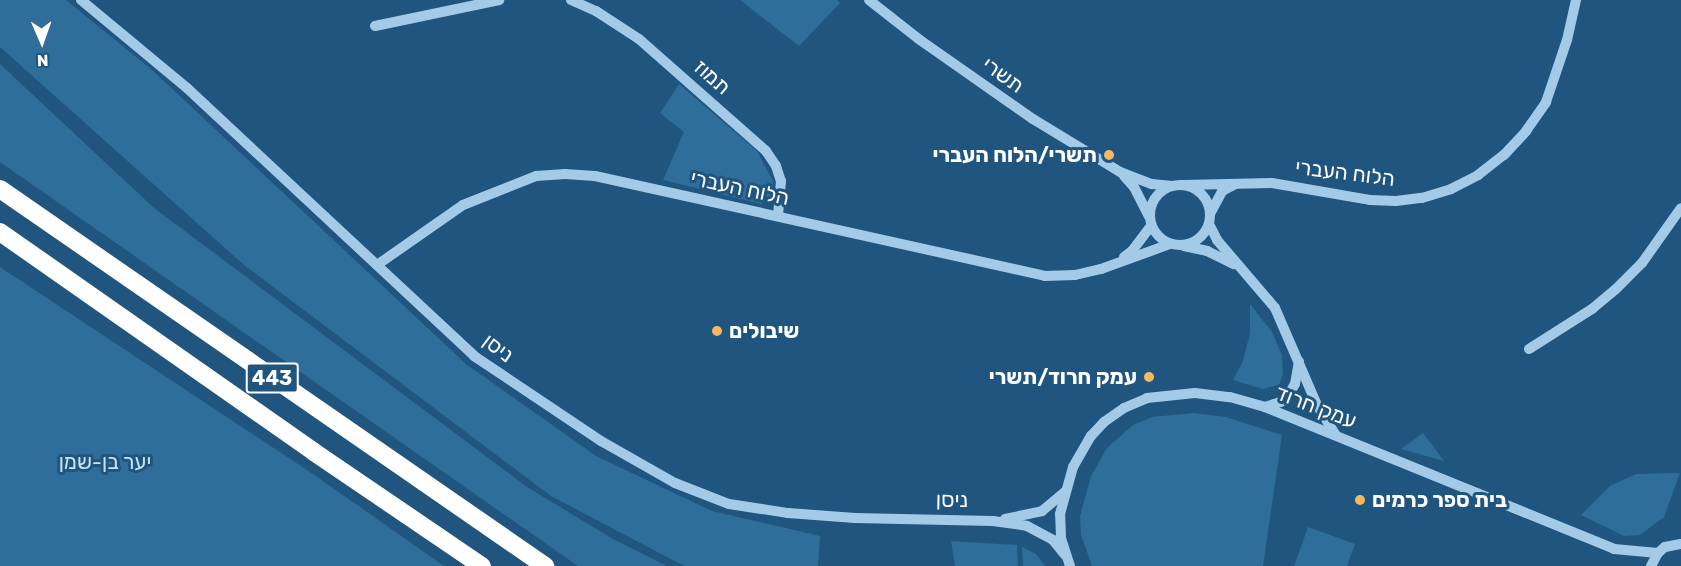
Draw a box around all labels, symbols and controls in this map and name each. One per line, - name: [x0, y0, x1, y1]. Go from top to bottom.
- north arrow: [12, 12, 72, 72]
- text: N: [37, 51, 49, 70]
- street label: תשרי: [977, 52, 1029, 98]
- street label: תמוז: [688, 54, 736, 100]
- place label: תשרי/הלוח העברי: [932, 142, 1097, 168]
- marker: תשרי/הלוח העברי: [1102, 148, 1116, 162]
- street label: הלוח העברי: [1294, 154, 1396, 192]
- street label: הלוח העברי: [688, 165, 792, 211]
- place label: שיבולים: [729, 318, 799, 344]
- marker: שיבולים: [710, 324, 724, 338]
- street label: ניסן: [478, 328, 518, 368]
- road number: 443: [245, 361, 299, 395]
- place label: עמק חרוד/תשרי: [989, 364, 1137, 390]
- marker: עמק חרוד/תשרי: [1142, 370, 1156, 384]
- street label: עמק חרוד: [1272, 380, 1360, 434]
- park label: יער בן-שמן: [58, 449, 152, 475]
- street label: ניסן: [936, 487, 968, 513]
- place label: בית ספר כרמים: [1372, 487, 1507, 513]
- marker: בית ספר כרמים: [1353, 493, 1367, 507]

